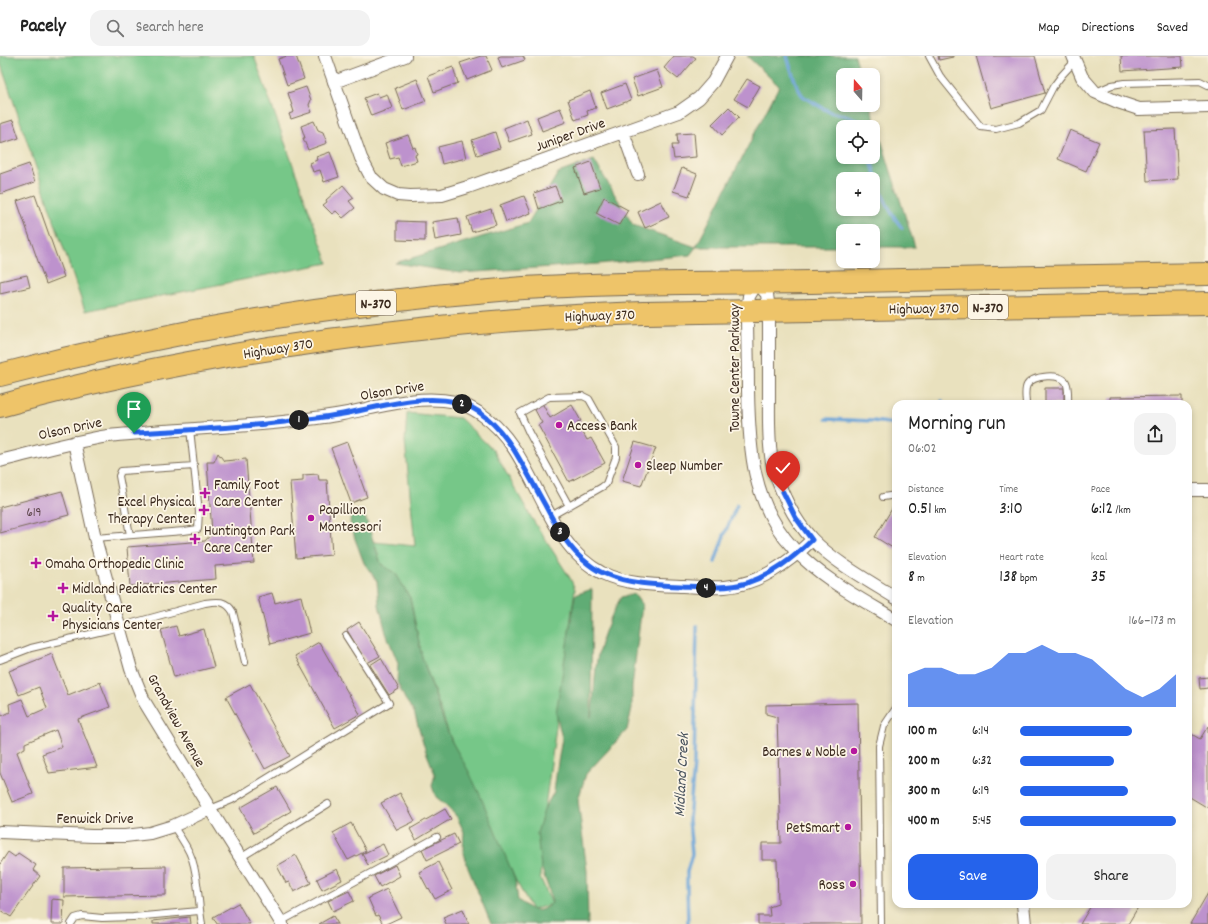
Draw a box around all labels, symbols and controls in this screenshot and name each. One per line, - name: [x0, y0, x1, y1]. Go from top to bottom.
- search box: [90, 10, 370, 46]
- text: Pacely: [20, 14, 66, 41]
- icon: search: [104, 17, 126, 39]
- text: Search here: [136, 17, 204, 39]
- text: Map: [1038, 18, 1060, 38]
- text: Directions: [1082, 18, 1135, 38]
- text: Saved: [1157, 18, 1188, 38]
- north arrow: [836, 68, 880, 112]
- map controls: [836, 68, 880, 268]
- street label: Juniper Drive: [533, 113, 609, 159]
- button: locate: [836, 120, 880, 164]
- button: +: [836, 172, 880, 216]
- button: −: [836, 224, 880, 268]
- road number: N-370: [356, 291, 396, 315]
- road number: N-370: [968, 295, 1008, 319]
- street label: Highway 370: [889, 298, 960, 322]
- street label: Towne Center Parkway: [725, 303, 747, 432]
- street label: Highway 370: [564, 305, 636, 329]
- street label: Highway 370: [242, 334, 315, 366]
- street label: Olson Drive: [359, 376, 426, 408]
- pin: [117, 392, 151, 433]
- pin: 2: [452, 394, 472, 414]
- text: 2: [460, 396, 464, 412]
- icon: arrive: [123, 398, 145, 420]
- text: Morning run: [908, 409, 1006, 440]
- pin: 1: [289, 410, 309, 430]
- street label: Olson Drive: [37, 412, 105, 447]
- text: 1: [298, 412, 300, 428]
- button: share: [1134, 413, 1176, 455]
- place label: Access Bank: [567, 416, 637, 438]
- marker: Access Bank: [554, 420, 564, 430]
- text: 06:02: [908, 440, 936, 459]
- pin: [766, 451, 800, 492]
- place label: Sleep Number: [646, 456, 723, 478]
- icon: check: [772, 457, 794, 479]
- marker: Sleep Number: [633, 460, 643, 470]
- place label: Family Foot Care Center: [214, 475, 283, 514]
- text: Distance: [908, 482, 944, 498]
- text: Time: [999, 482, 1018, 498]
- text: Pace: [1091, 482, 1110, 498]
- marker: Family Foot Care Center: [199, 487, 211, 499]
- place label: Excel Physical Therapy Center: [108, 492, 195, 531]
- text: 0.51: [908, 498, 932, 522]
- text: 3:10: [999, 498, 1023, 522]
- text: 6:12: [1091, 498, 1113, 522]
- place label: Papillion Montessori: [319, 500, 381, 539]
- text: km: [932, 503, 946, 519]
- text: /km: [1113, 503, 1131, 519]
- house number: 619: [26, 504, 42, 523]
- marker: Excel Physical Therapy Center: [198, 504, 210, 516]
- marker: Papillion Montessori: [306, 513, 316, 523]
- place label: Huntington Park Care Center: [204, 521, 295, 560]
- pin: 3: [550, 522, 570, 542]
- text: 3: [558, 524, 562, 540]
- marker: Huntington Park Care Center: [189, 533, 201, 545]
- text: Elevation: [908, 550, 946, 566]
- text: Heart rate: [999, 550, 1044, 566]
- text: kcal: [1091, 550, 1107, 566]
- place label: Omaha Orthopedic Clinic: [45, 554, 184, 576]
- marker: Omaha Orthopedic Clinic: [30, 557, 42, 569]
- text: 8: [908, 566, 915, 590]
- text: 138: [999, 566, 1017, 590]
- text: 35: [1091, 566, 1106, 590]
- text: m: [915, 571, 925, 587]
- text: bpm: [1017, 571, 1037, 587]
- pin: 4: [696, 578, 716, 598]
- place label: Midland Pediatrics Center: [72, 579, 218, 601]
- text: 4: [704, 580, 708, 596]
- marker: Midland Pediatrics Center: [57, 582, 69, 594]
- place label: Quality Care Physicians Center: [62, 598, 162, 637]
- marker: Quality Care Physicians Center: [47, 610, 59, 622]
- text: Elevation: [908, 612, 953, 631]
- text: 166–173 m: [1128, 612, 1176, 631]
- street label: Grandview Avenue: [140, 670, 210, 772]
- text: 100 m: [908, 722, 937, 741]
- text: 6:14: [972, 722, 989, 741]
- water label: Midland Creek: [669, 731, 696, 818]
- place label: Barnes & Noble: [762, 742, 846, 764]
- marker: Barnes & Noble: [849, 746, 859, 756]
- text: 200 m: [908, 752, 940, 771]
- text: 6:32: [972, 752, 992, 771]
- text: 300 m: [908, 782, 940, 801]
- text: 6:19: [972, 782, 989, 801]
- street label: Fenwick Drive: [56, 809, 134, 831]
- text: 400 m: [908, 812, 939, 831]
- text: 5:45: [972, 812, 992, 831]
- place label: PetSmart: [786, 818, 840, 840]
- marker: PetSmart: [843, 822, 853, 832]
- button: Save: [908, 854, 1038, 900]
- button: Share: [1046, 854, 1176, 900]
- place label: Ross: [818, 875, 845, 897]
- marker: Ross: [848, 879, 858, 889]

